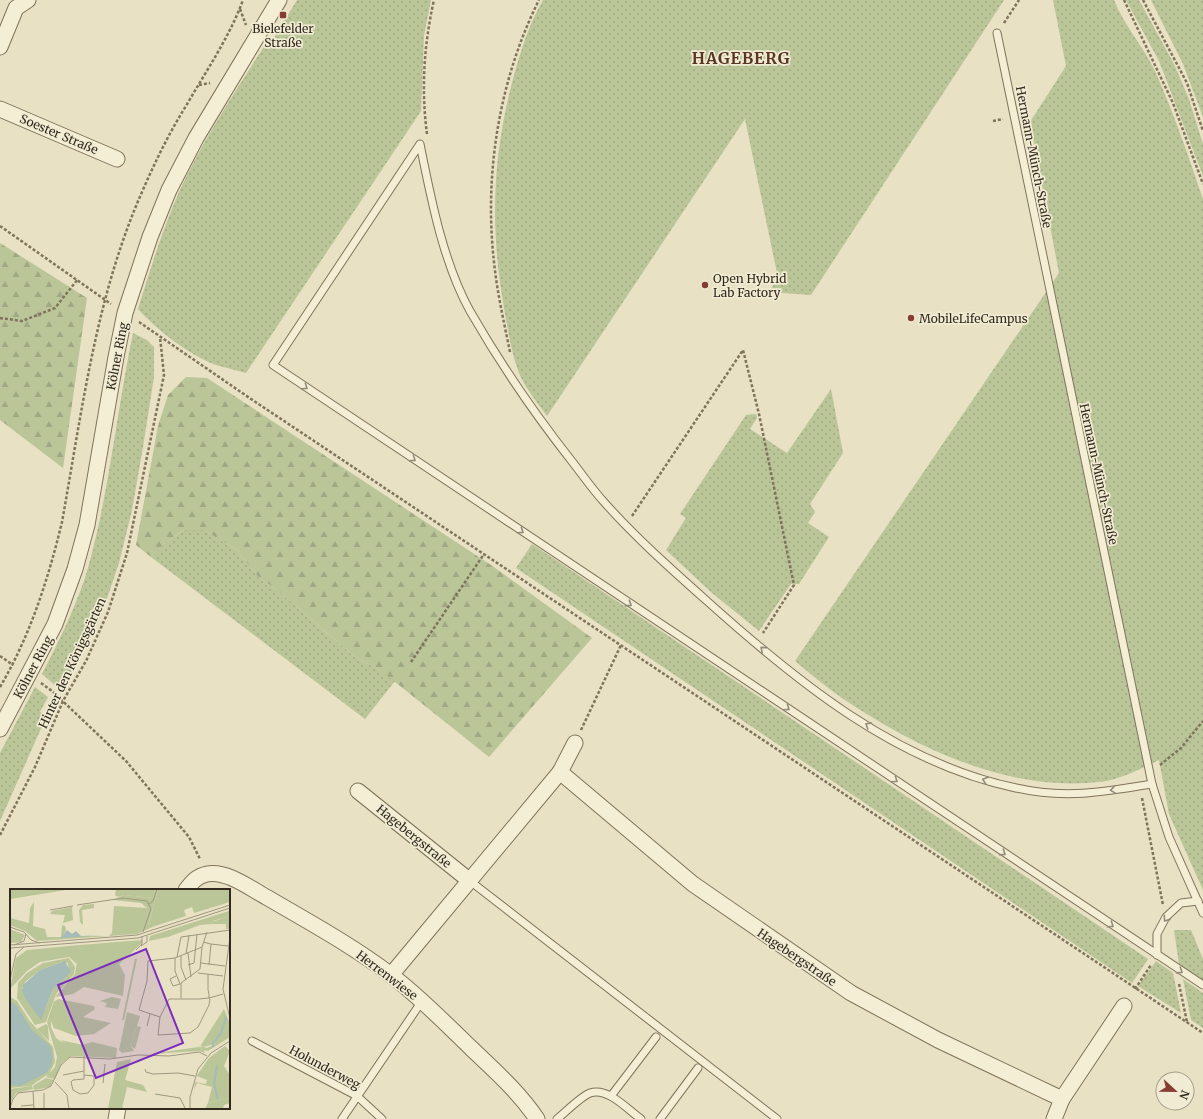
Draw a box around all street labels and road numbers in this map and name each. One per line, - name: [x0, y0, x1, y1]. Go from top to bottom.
- street label: Hermann-Münch-Straße: [1013, 85, 1055, 229]
- street label: Soester Straße: [18, 111, 100, 157]
- street label: Kölner Ring: [103, 320, 131, 391]
- street label: Hermann-Münch-Straße: [1077, 402, 1121, 546]
- street label: Hinter den Königsgärten: [35, 595, 109, 731]
- street label: Kölner Ring: [10, 632, 56, 701]
- street label: Hagebergstraße: [374, 801, 454, 871]
- street label: Hagebergstraße: [755, 925, 839, 989]
- street label: Herrenwiese: [353, 947, 421, 1003]
- street label: Holunderweg: [287, 1042, 364, 1092]

